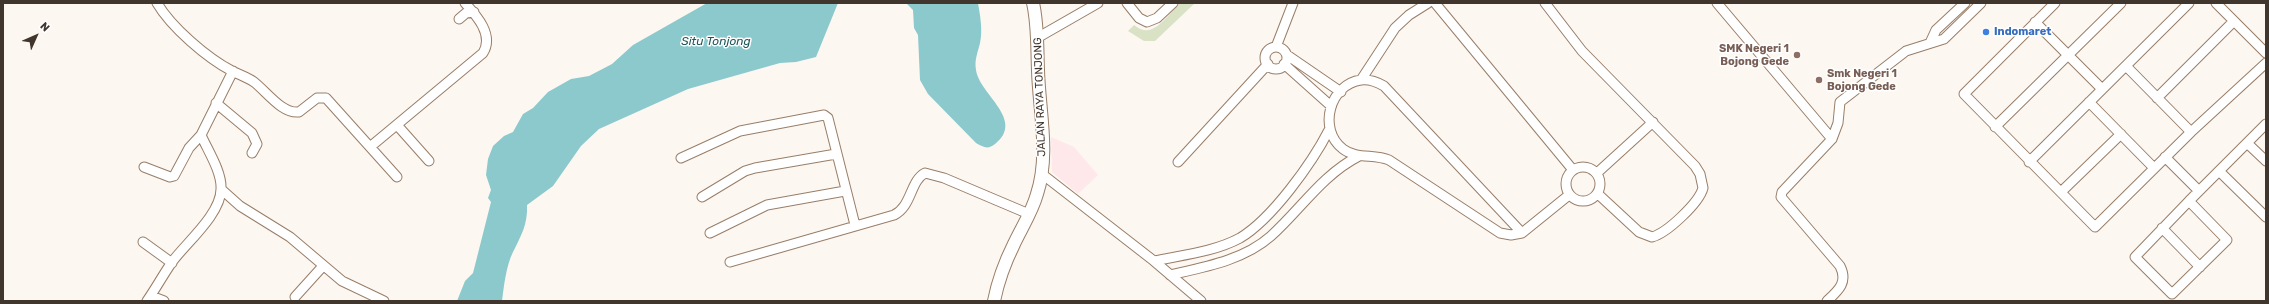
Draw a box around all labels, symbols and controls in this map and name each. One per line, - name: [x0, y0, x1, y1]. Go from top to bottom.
- north arrow: [16, 16, 56, 56]
- text: N: [37, 20, 52, 35]
- place label: Indomaret: [1994, 25, 2051, 39]
- marker: Indomaret: [1981, 27, 1991, 37]
- water label: Situ Tonjong: [681, 35, 751, 49]
- street label: JALAN RAYA TONJONG: [1031, 37, 1049, 157]
- place label: SMK Negeri 1 Bojong Gede: [1719, 42, 1789, 68]
- marker: SMK Negeri 1 Bojong Gede: [1792, 50, 1802, 60]
- place label: Smk Negeri 1 Bojong Gede: [1827, 67, 1897, 93]
- marker: Smk Negeri 1 Bojong Gede: [1814, 75, 1824, 85]

